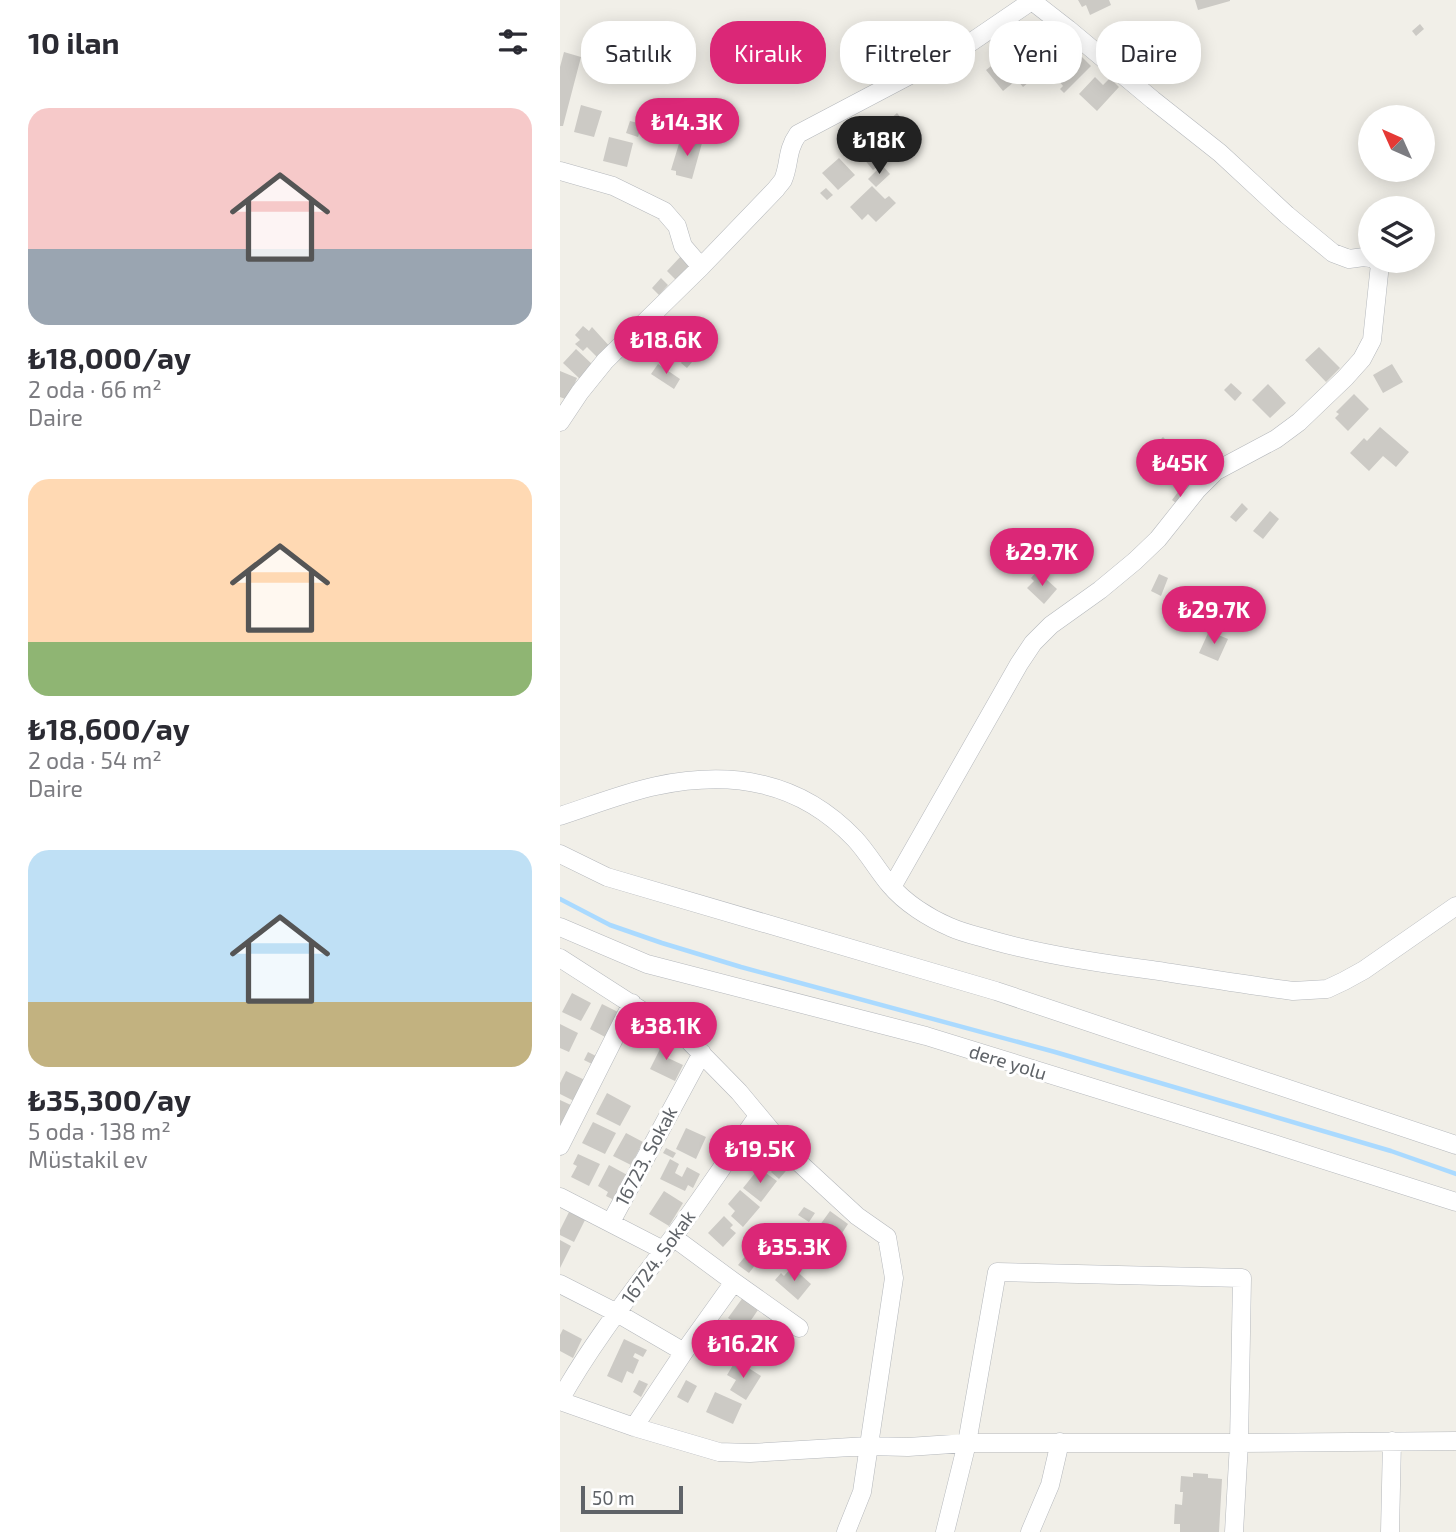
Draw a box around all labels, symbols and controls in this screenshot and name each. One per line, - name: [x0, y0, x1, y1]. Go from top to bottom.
- chip: Satılık: [581, 21, 696, 84]
- chip: Kiralık: [710, 21, 826, 84]
- chip: Filtreler: [840, 21, 975, 84]
- chip: Yeni: [989, 21, 1082, 84]
- chip: Daire: [1096, 21, 1201, 84]
- icon: filters: [494, 23, 532, 61]
- text: 10 ilan: [28, 24, 120, 60]
- pin: ₺14.3K: [630, 99, 744, 158]
- north arrow: [1358, 105, 1435, 182]
- map controls: [1358, 105, 1435, 273]
- text: ₺14.3K: [651, 107, 723, 135]
- pin: ₺18K: [838, 116, 920, 176]
- text: ₺18K: [853, 125, 905, 153]
- icon: home: [217, 154, 343, 280]
- button: layers: [1358, 196, 1435, 273]
- pin: ₺18.6K: [609, 316, 723, 376]
- text: ₺18.6K: [630, 325, 702, 353]
- text: ₺18,000/ay: [28, 339, 191, 375]
- text: 2 oda · 66 m²: [28, 375, 162, 403]
- text: Daire: [28, 403, 83, 431]
- pin: ₺45K: [1139, 440, 1221, 499]
- text: ₺45K: [1152, 448, 1208, 476]
- icon: home: [217, 525, 343, 651]
- pin: ₺29.7K: [985, 528, 1099, 588]
- text: ₺29.7K: [1006, 537, 1078, 565]
- pin: ₺29.7K: [1157, 586, 1271, 646]
- text: ₺29.7K: [1178, 595, 1250, 623]
- text: ₺18,600/ay: [28, 710, 190, 746]
- text: 2 oda · 54 m²: [28, 746, 162, 774]
- text: Daire: [28, 774, 83, 802]
- icon: home: [217, 896, 343, 1022]
- pin: ₺38.1K: [609, 1002, 723, 1062]
- text: ₺38.1K: [631, 1011, 701, 1039]
- street label: dere yolu: [967, 1039, 1050, 1084]
- text: ₺35,300/ay: [28, 1081, 191, 1117]
- street label: 16723. Sokak: [610, 1102, 682, 1209]
- text: 5 oda · 138 m²: [28, 1117, 171, 1145]
- pin: ₺19.5K: [703, 1126, 817, 1185]
- text: ₺19.5K: [725, 1134, 795, 1162]
- text: Müstakil ev: [28, 1145, 148, 1173]
- street label: 16724. Sokak: [616, 1205, 700, 1308]
- pin: ₺35.3K: [737, 1224, 851, 1283]
- text: ₺35.3K: [758, 1232, 830, 1260]
- pin: ₺16.2K: [686, 1320, 800, 1380]
- text: ₺16.2K: [708, 1329, 778, 1357]
- scale bar: [581, 1483, 682, 1515]
- text: 50 m: [592, 1486, 635, 1509]

